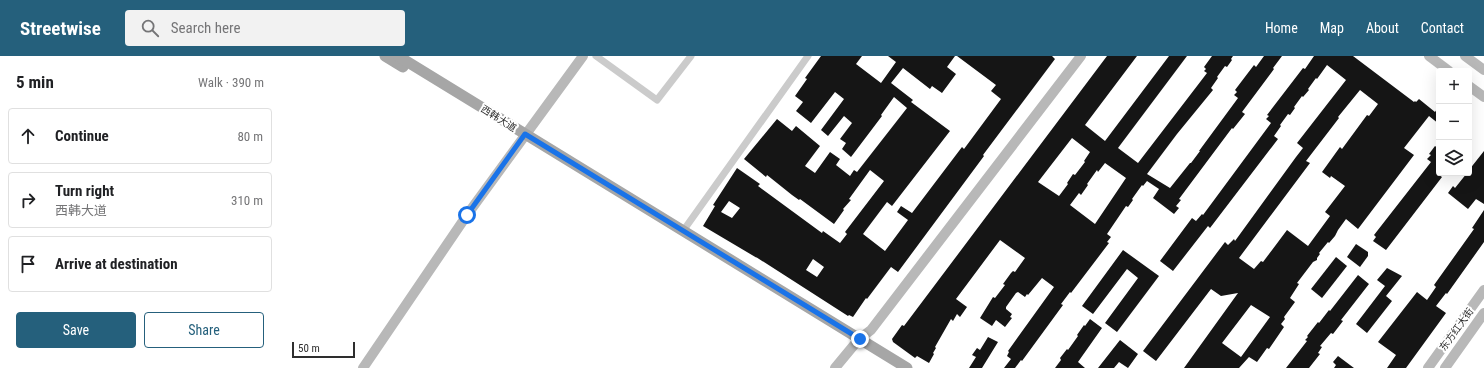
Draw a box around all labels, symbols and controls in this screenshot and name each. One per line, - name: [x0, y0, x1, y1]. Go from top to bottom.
- search box: [125, 10, 405, 46]
- text: Streetwise: [20, 17, 101, 40]
- icon: search: [139, 17, 161, 39]
- text: Search here: [171, 19, 241, 37]
- text: Home: [1265, 20, 1298, 36]
- text: Map: [1320, 20, 1344, 36]
- text: About: [1366, 20, 1399, 36]
- text: Contact: [1421, 20, 1464, 36]
- map controls: [1436, 68, 1472, 176]
- button: +: [1436, 68, 1472, 104]
- text: 5 min: [16, 72, 54, 92]
- text: Walk · 390 m: [198, 75, 264, 90]
- street label: 西韩大道: [479, 103, 519, 134]
- button: −: [1436, 104, 1472, 140]
- icon: ahead: [17, 125, 39, 147]
- text: Continue: [55, 127, 109, 145]
- text: 80 m: [237, 129, 263, 144]
- button: layers: [1436, 140, 1472, 176]
- text: Turn right: [55, 182, 114, 200]
- icon: right: [17, 189, 39, 211]
- text: 310 m: [231, 193, 263, 208]
- text: 西韩大道: [55, 203, 107, 218]
- route start: [458, 206, 476, 224]
- icon: arrive: [17, 253, 39, 275]
- text: Arrive at destination: [55, 255, 178, 273]
- street label: 东方红大街: [1437, 306, 1476, 353]
- button: Save: [16, 312, 136, 348]
- button: Share: [144, 312, 264, 348]
- route end: [851, 330, 869, 348]
- scale bar: [292, 340, 355, 359]
- text: 50 m: [298, 342, 320, 355]

